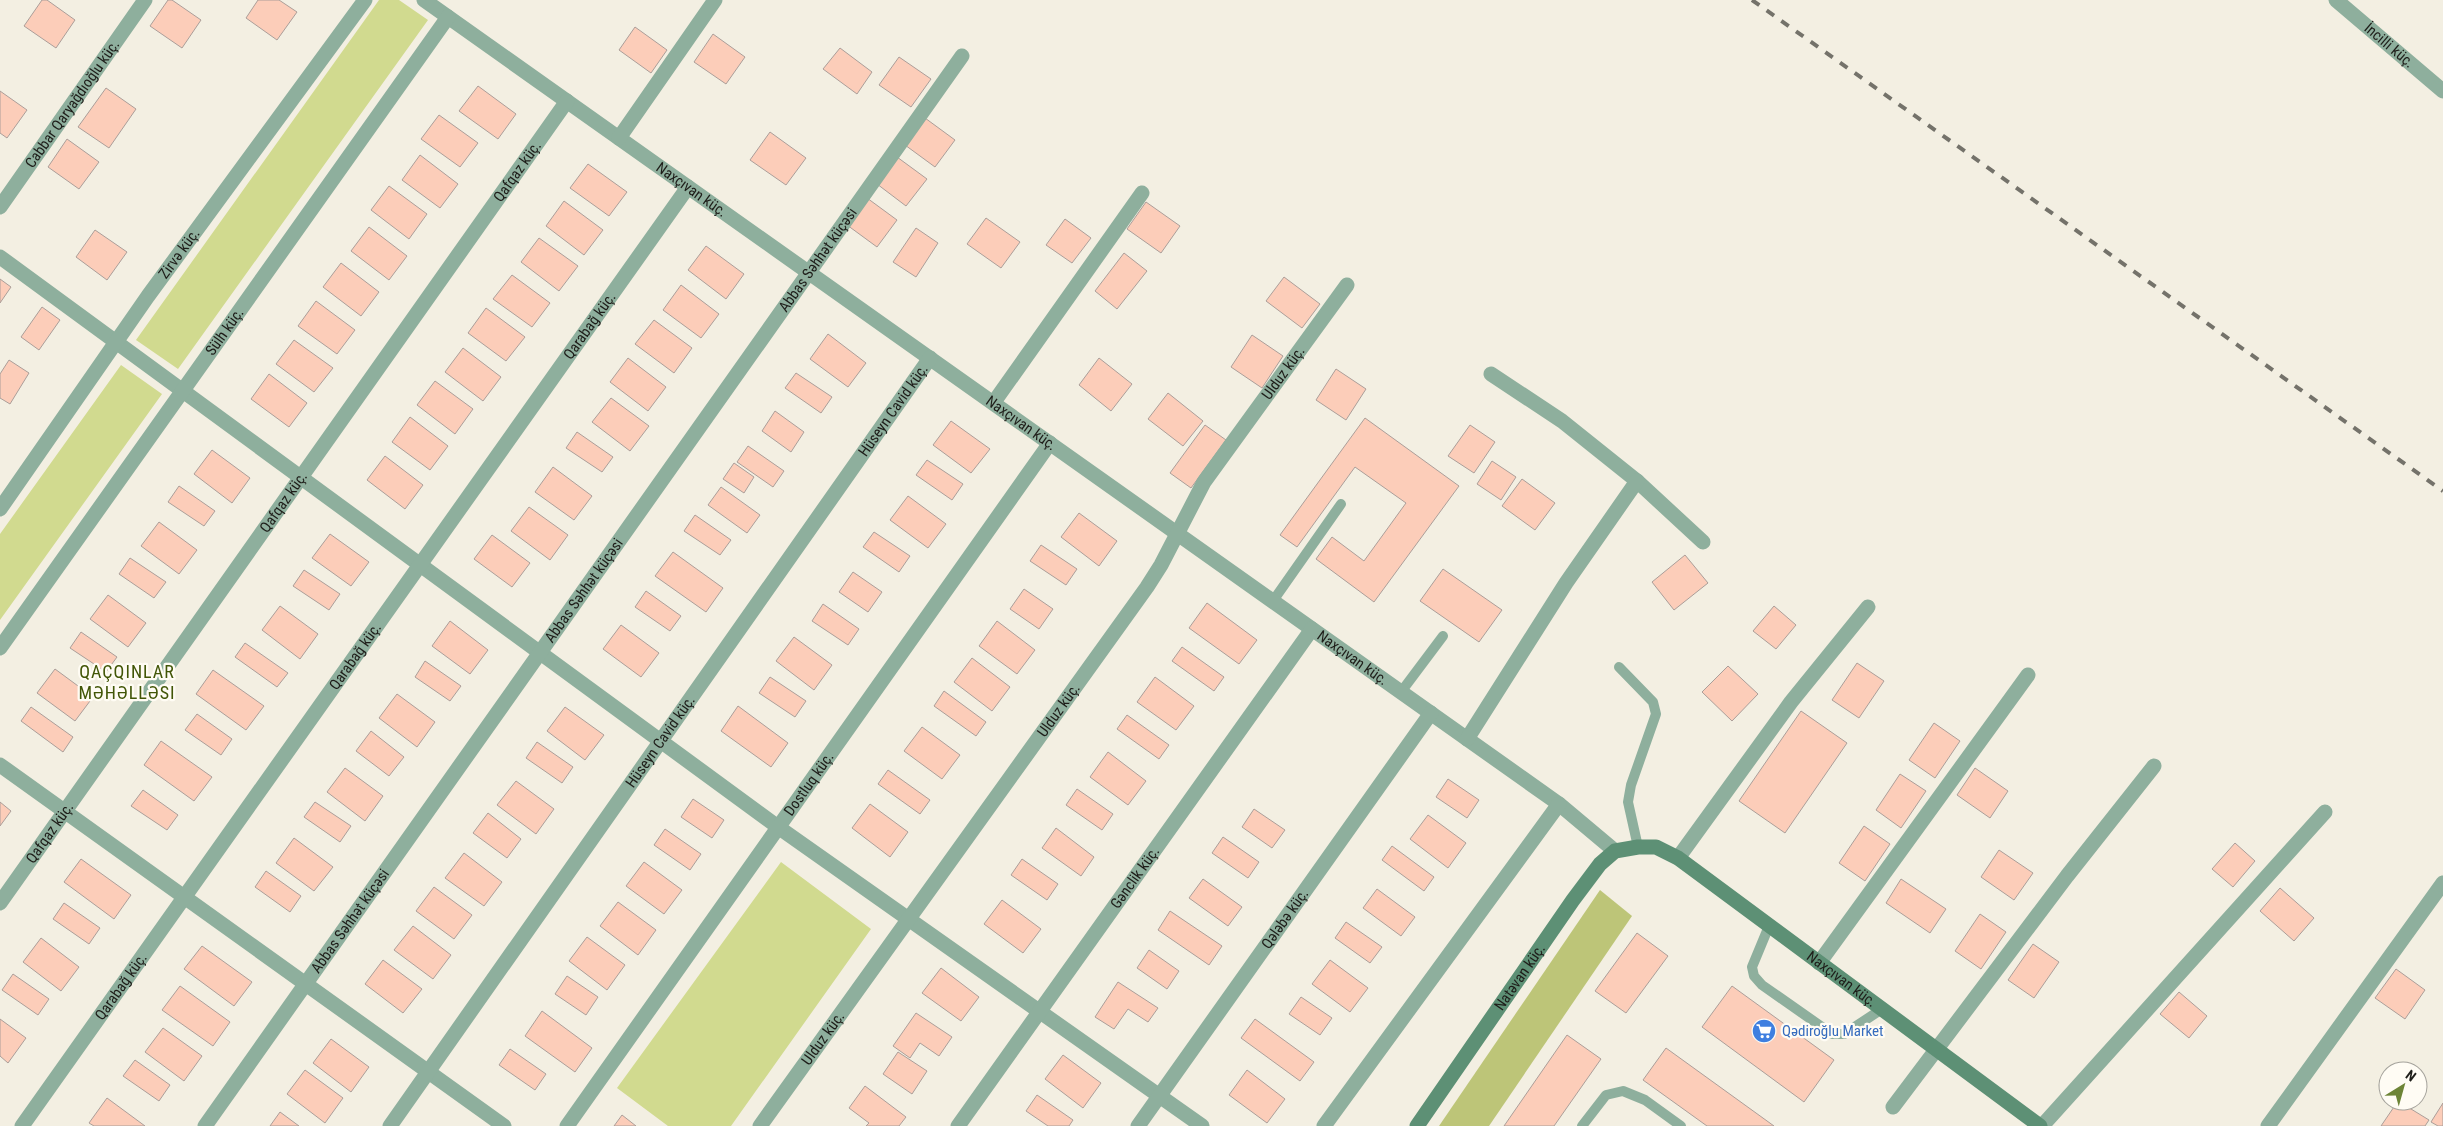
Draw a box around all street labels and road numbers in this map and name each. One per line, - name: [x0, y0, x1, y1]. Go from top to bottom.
- street label: İncilli küç.: [2361, 19, 2418, 72]
- street label: Cabbar Qaryağdıoğlu küç.: [21, 36, 123, 171]
- street label: Qafqaz küç.: [490, 137, 545, 205]
- street label: Naxçıvan küç.: [653, 158, 731, 221]
- street label: Abbas Səhhət küçəsi: [775, 204, 861, 315]
- street label: Zirvə küç.: [155, 225, 203, 282]
- street label: Qarabağ küç.: [560, 289, 619, 363]
- street label: Sülh küç.: [202, 304, 248, 359]
- street label: Ulduz küç.: [1258, 343, 1309, 403]
- street label: Hüseyn Cavid küç.: [855, 361, 932, 460]
- street label: Naxçıvan küç.: [982, 392, 1060, 454]
- street label: Qafqaz küç.: [256, 468, 311, 536]
- street label: Abbas Səhhət küçəsi: [541, 535, 627, 646]
- street label: Qarabağ küç.: [325, 619, 385, 693]
- street label: Naxçıvan küç.: [1314, 627, 1392, 689]
- street label: Ulduz küç.: [1033, 680, 1084, 740]
- street label: Hüseyn Cavid küç.: [622, 692, 699, 791]
- street label: Dostluq küç.: [780, 748, 838, 819]
- street label: Qafqaz küç.: [22, 799, 77, 867]
- street label: Gənclik küç.: [1107, 843, 1163, 912]
- street label: Abbas Səhhət küçəsi: [307, 866, 393, 977]
- street label: Qələbə küç.: [1258, 885, 1312, 952]
- street label: Natəvan küç.: [1491, 940, 1549, 1014]
- street label: Naxçıvan küç.: [1803, 947, 1880, 1011]
- street label: Qarabağ küç.: [91, 949, 151, 1024]
- street label: Ulduz küç.: [798, 1008, 848, 1069]

